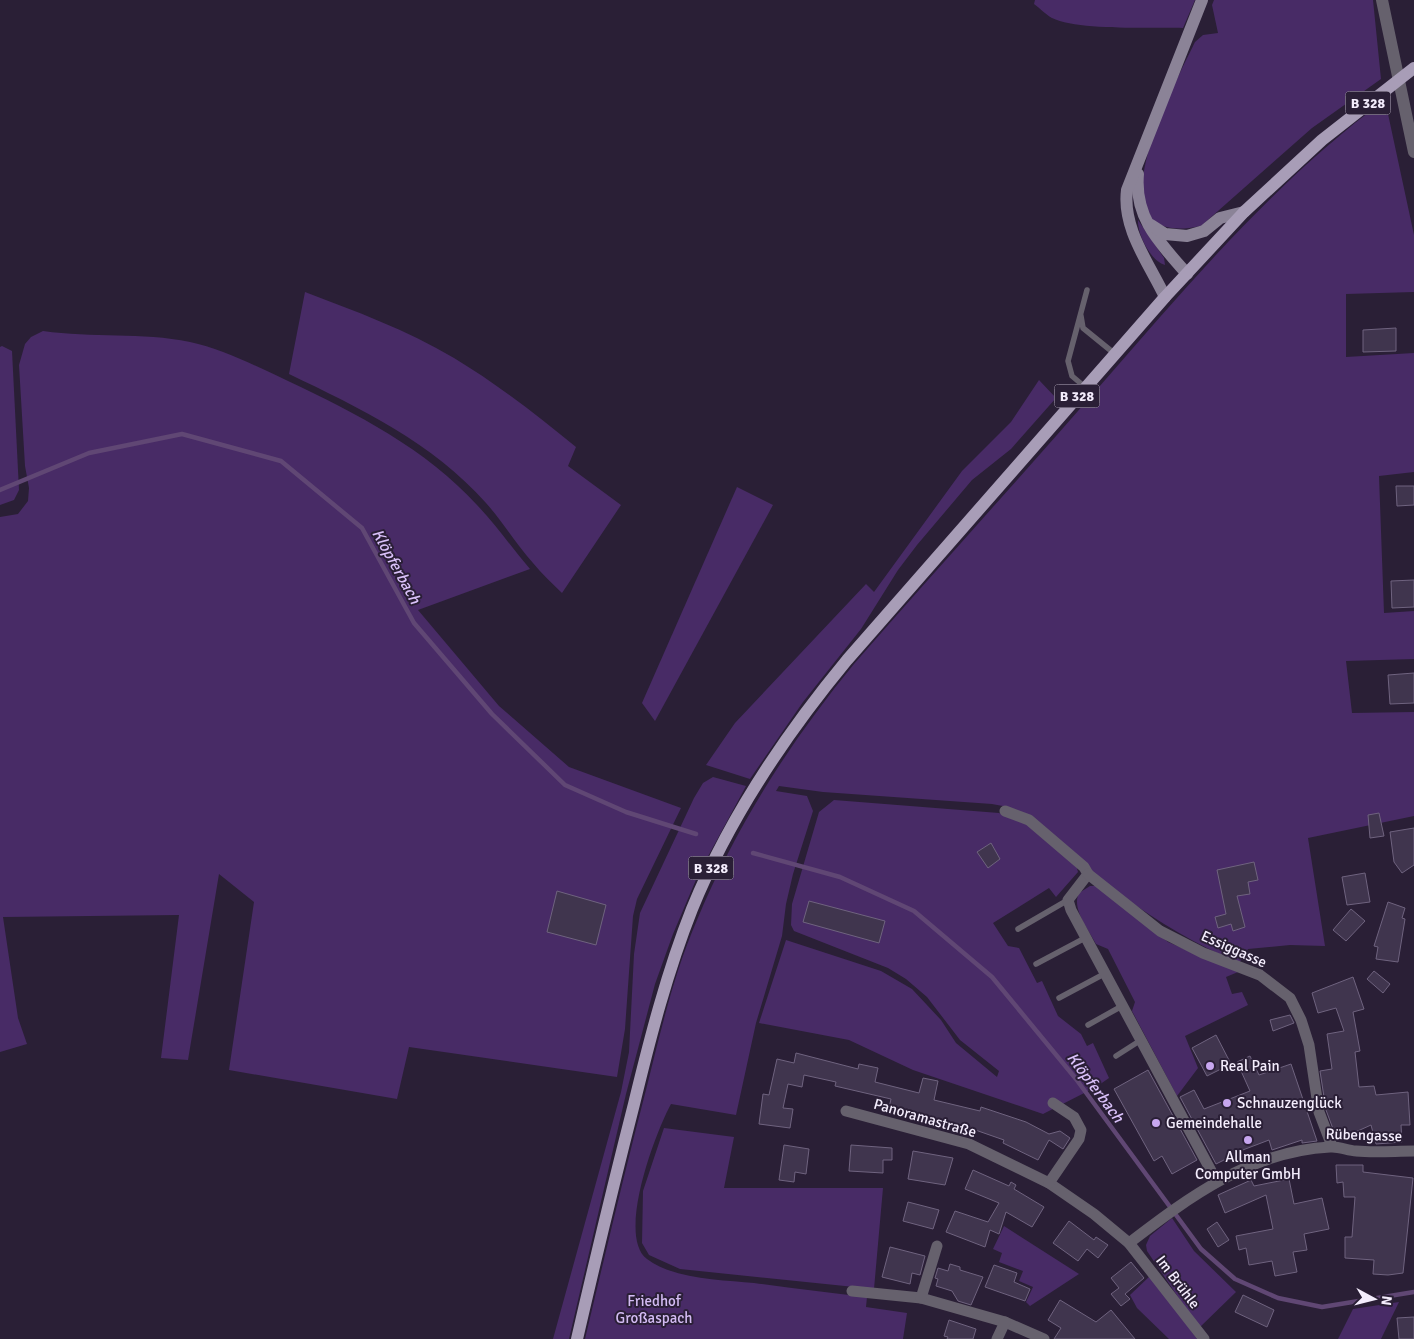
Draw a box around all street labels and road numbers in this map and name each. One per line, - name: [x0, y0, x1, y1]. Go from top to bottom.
- road number: B 328: [1346, 92, 1390, 115]
- road number: B 328: [1054, 384, 1100, 408]
- road number: B 328: [688, 856, 734, 880]
- street label: Essiggasse: [1198, 927, 1270, 971]
- street label: Panoramastraße: [872, 1095, 978, 1141]
- street label: Rübengasse: [1325, 1125, 1403, 1145]
- street label: Im Brühle: [1152, 1252, 1204, 1312]

